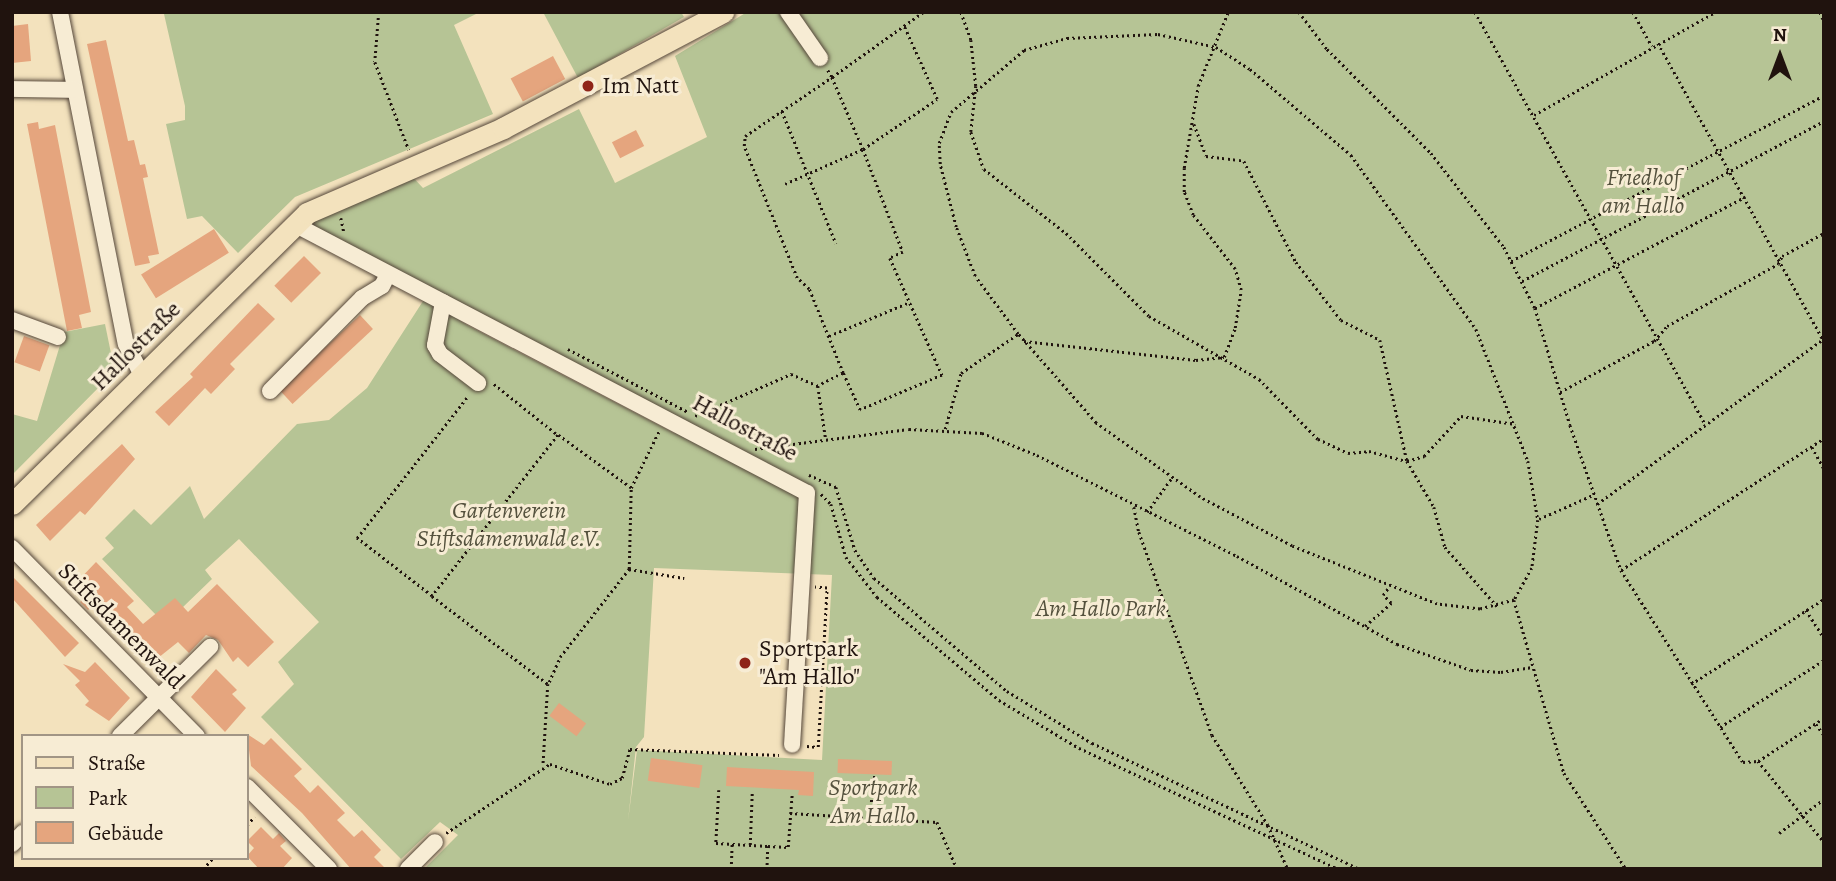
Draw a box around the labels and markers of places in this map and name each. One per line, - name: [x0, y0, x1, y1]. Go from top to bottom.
- place label: Im Natt: [602, 72, 679, 100]
- marker: Im Natt: [580, 78, 596, 94]
- place label: Sportpark "Am Hallo": [759, 635, 860, 691]
- marker: Sportpark "Am Hallo": [737, 655, 753, 671]

